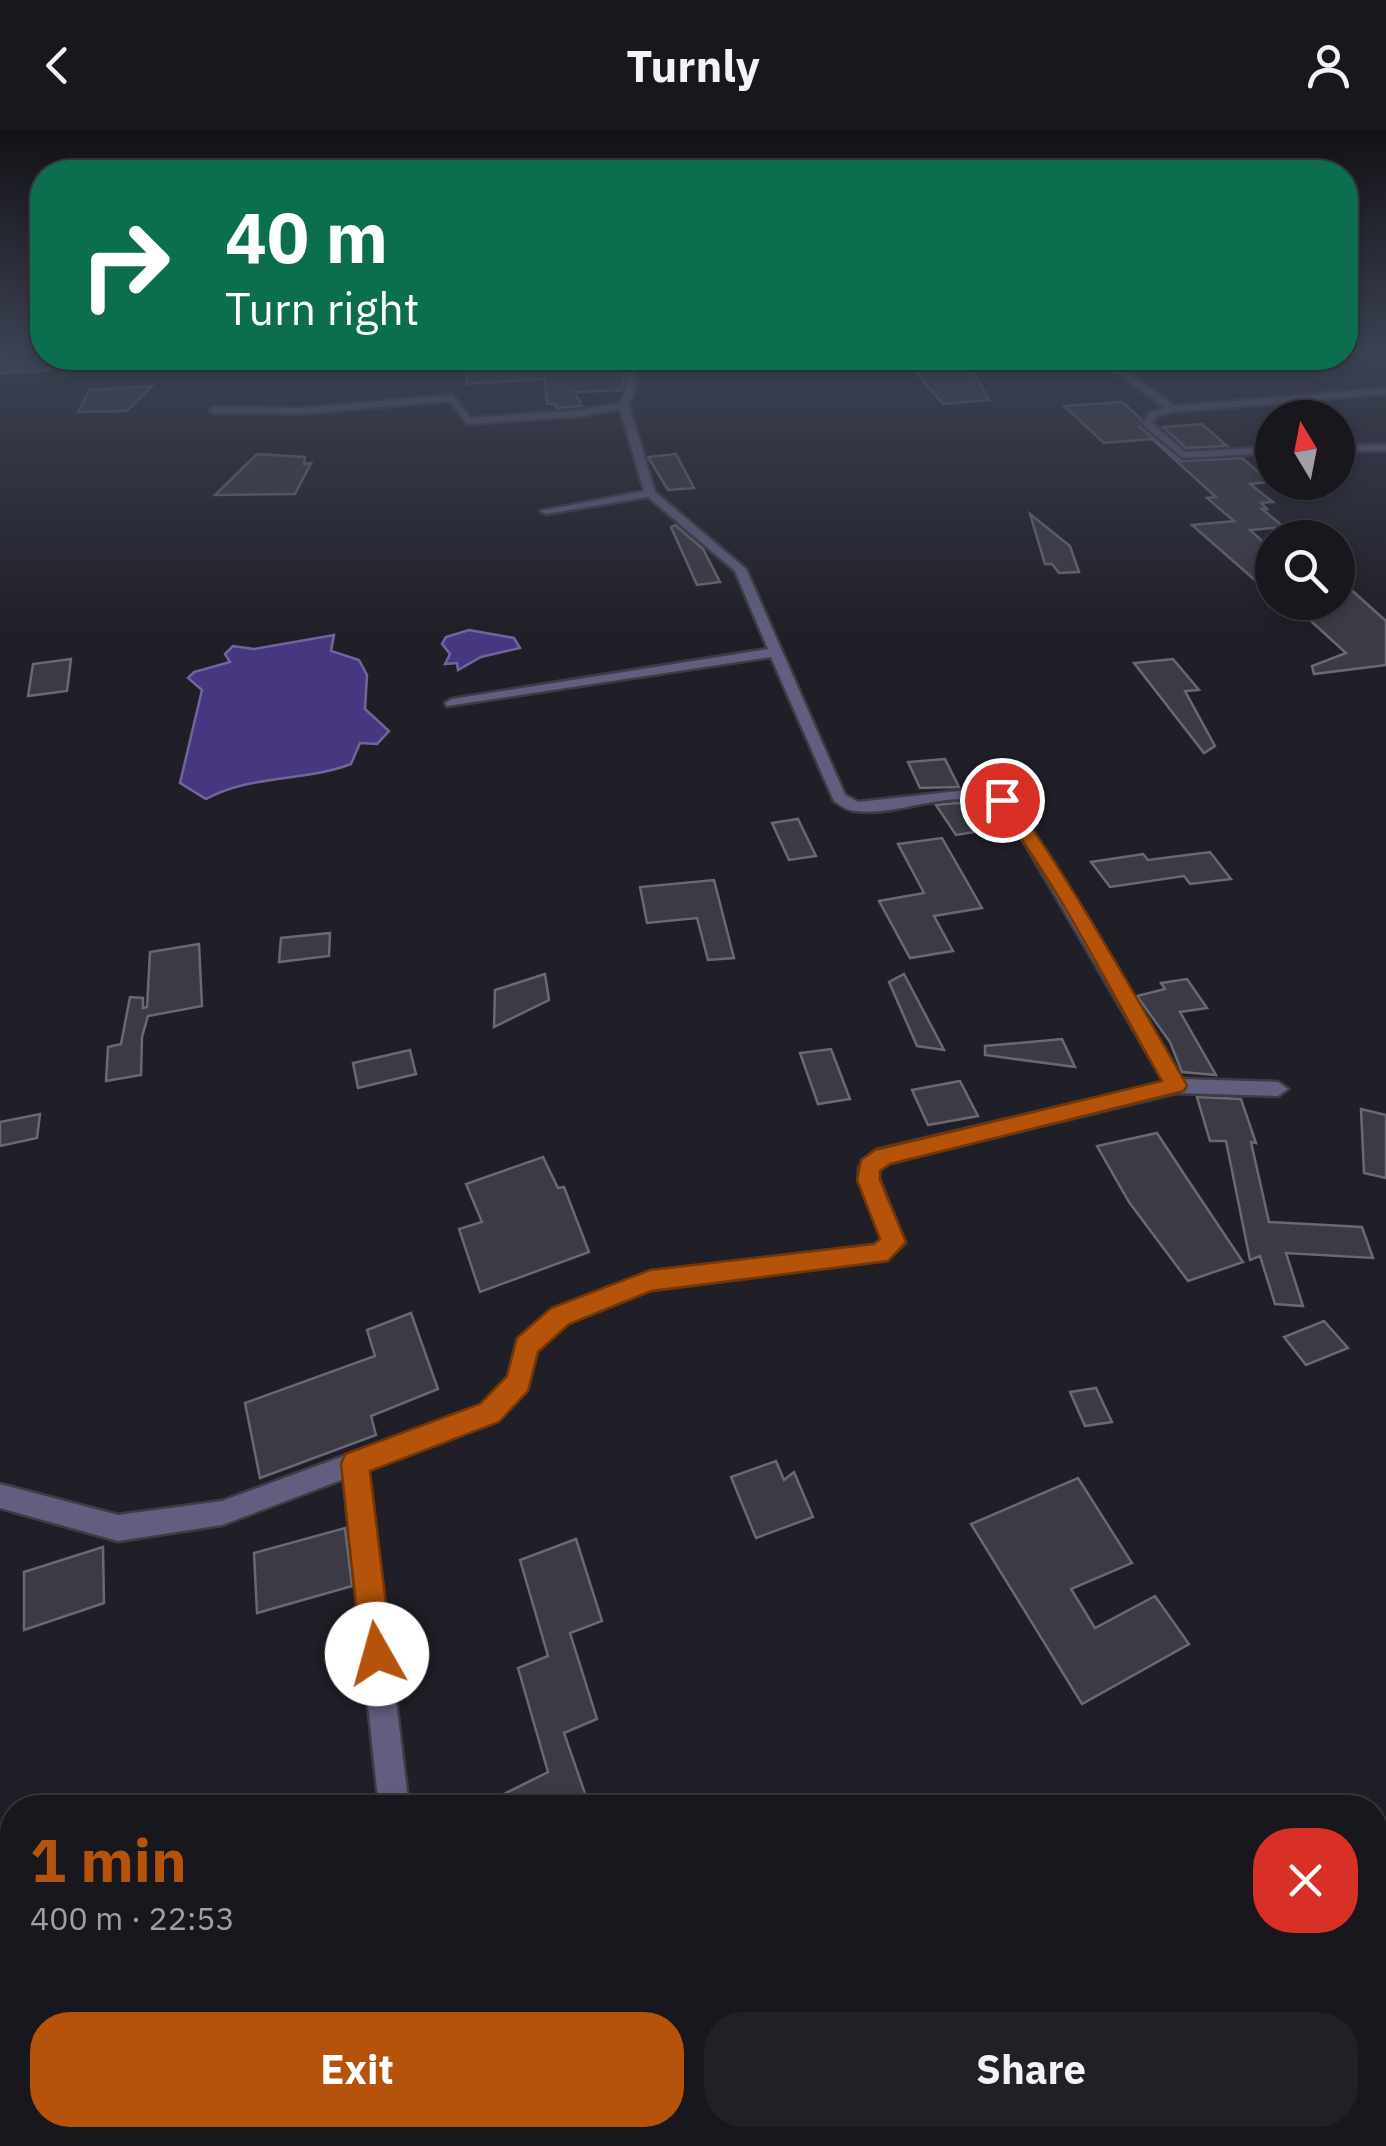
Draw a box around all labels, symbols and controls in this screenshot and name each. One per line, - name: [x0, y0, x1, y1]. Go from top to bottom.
- text: Turnly: [626, 36, 760, 94]
- icon: back: [30, 38, 85, 93]
- icon: person: [1301, 38, 1356, 93]
- text: 40 m: [225, 191, 388, 282]
- icon: right: [60, 200, 190, 330]
- text: Turn right: [225, 279, 420, 337]
- north arrow: [1255, 400, 1355, 500]
- map controls: [1255, 400, 1355, 620]
- button: search: [1255, 520, 1355, 620]
- pin: [960, 758, 1045, 843]
- icon: arrive: [975, 773, 1030, 828]
- position arrow: [325, 1602, 429, 1706]
- text: 1 min: [30, 1820, 187, 1899]
- button: close: [1253, 1828, 1358, 1933]
- text: 400 m · 22:53: [30, 1897, 235, 1939]
- button: Exit: [30, 2012, 684, 2127]
- button: Share: [704, 2012, 1358, 2127]

